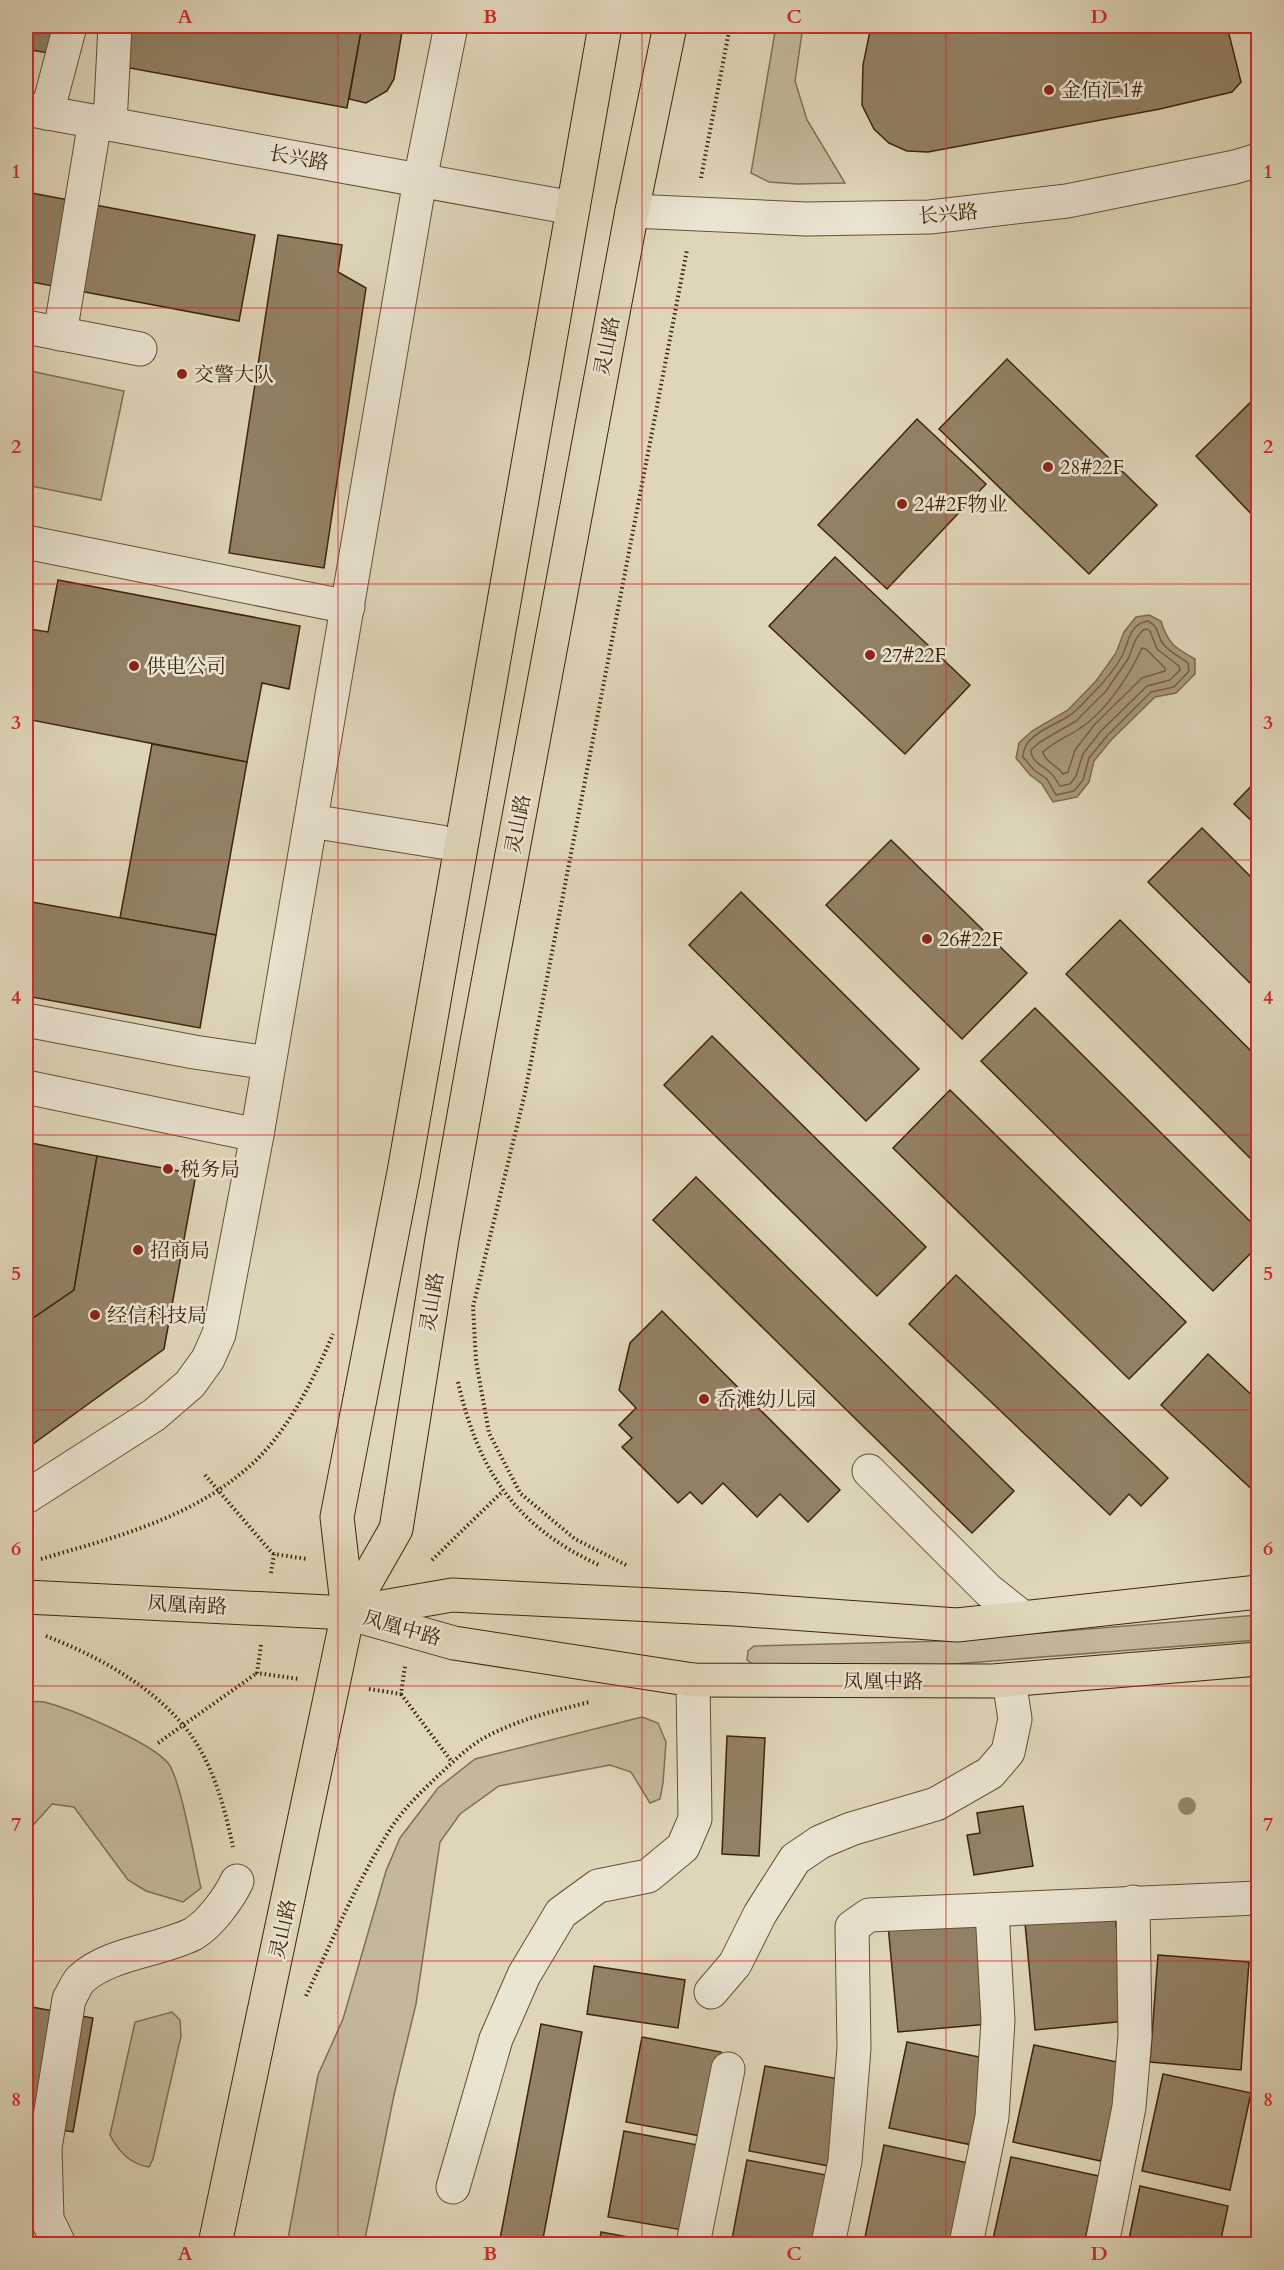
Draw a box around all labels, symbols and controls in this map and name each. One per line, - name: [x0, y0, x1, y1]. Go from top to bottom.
- text: A: [177, 3, 193, 30]
- text: B: [483, 3, 497, 30]
- text: C: [786, 3, 802, 30]
- text: D: [1090, 3, 1108, 30]
- place label: 金佰汇1#: [1061, 77, 1143, 104]
- marker: 金佰汇1#: [1042, 83, 1056, 97]
- street label: 长兴路: [267, 139, 331, 177]
- text: 1: [11, 158, 21, 185]
- text: 1: [1263, 158, 1273, 185]
- street label: 长兴路: [917, 198, 979, 230]
- street label: 灵山路: [588, 314, 626, 378]
- place label: 交警大队: [194, 361, 274, 388]
- marker: 交警大队: [175, 367, 189, 381]
- text: 2: [11, 433, 21, 460]
- text: 2: [1263, 433, 1273, 460]
- place label: 28#22F: [1060, 454, 1124, 481]
- marker: 28#22F: [1041, 460, 1055, 474]
- place label: 24#2F物业: [914, 491, 1008, 518]
- marker: 24#2F物业: [895, 497, 909, 511]
- place label: 27#22F: [882, 642, 946, 669]
- marker: 27#22F: [863, 648, 877, 662]
- place label: 供电公司: [146, 653, 226, 680]
- marker: 供电公司: [127, 659, 141, 673]
- text: 3: [11, 709, 21, 736]
- text: 3: [1263, 709, 1273, 736]
- street label: 灵山路: [499, 792, 537, 856]
- place label: 26#22F: [939, 926, 1003, 953]
- marker: 26#22F: [920, 932, 934, 946]
- text: 4: [11, 984, 21, 1011]
- text: 4: [1263, 984, 1273, 1011]
- place label: 税务局: [180, 1156, 240, 1183]
- marker: 税务局: [161, 1162, 175, 1176]
- place label: 招商局: [150, 1237, 210, 1264]
- marker: 招商局: [131, 1243, 145, 1257]
- text: 5: [11, 1260, 21, 1287]
- text: 5: [1263, 1260, 1273, 1287]
- street label: 灵山路: [414, 1270, 450, 1334]
- place label: 经信科技局: [107, 1302, 207, 1329]
- marker: 经信科技局: [88, 1308, 102, 1322]
- place label: 岙滩幼儿园: [716, 1386, 816, 1413]
- marker: 岙滩幼儿园: [697, 1392, 711, 1406]
- text: 6: [11, 1535, 21, 1562]
- text: 6: [1263, 1535, 1273, 1562]
- street label: 凤凰南路: [146, 1589, 228, 1621]
- street label: 凤凰中路: [360, 1604, 444, 1652]
- street label: 凤凰中路: [843, 1668, 923, 1695]
- text: 7: [11, 1811, 21, 1838]
- text: 7: [1263, 1811, 1273, 1838]
- street label: 灵山路: [264, 1897, 302, 1961]
- text: 8: [11, 2086, 21, 2113]
- text: 8: [1263, 2086, 1273, 2113]
- text: A: [177, 2240, 193, 2267]
- text: B: [483, 2240, 497, 2267]
- text: C: [786, 2240, 802, 2267]
- text: D: [1090, 2240, 1108, 2267]

